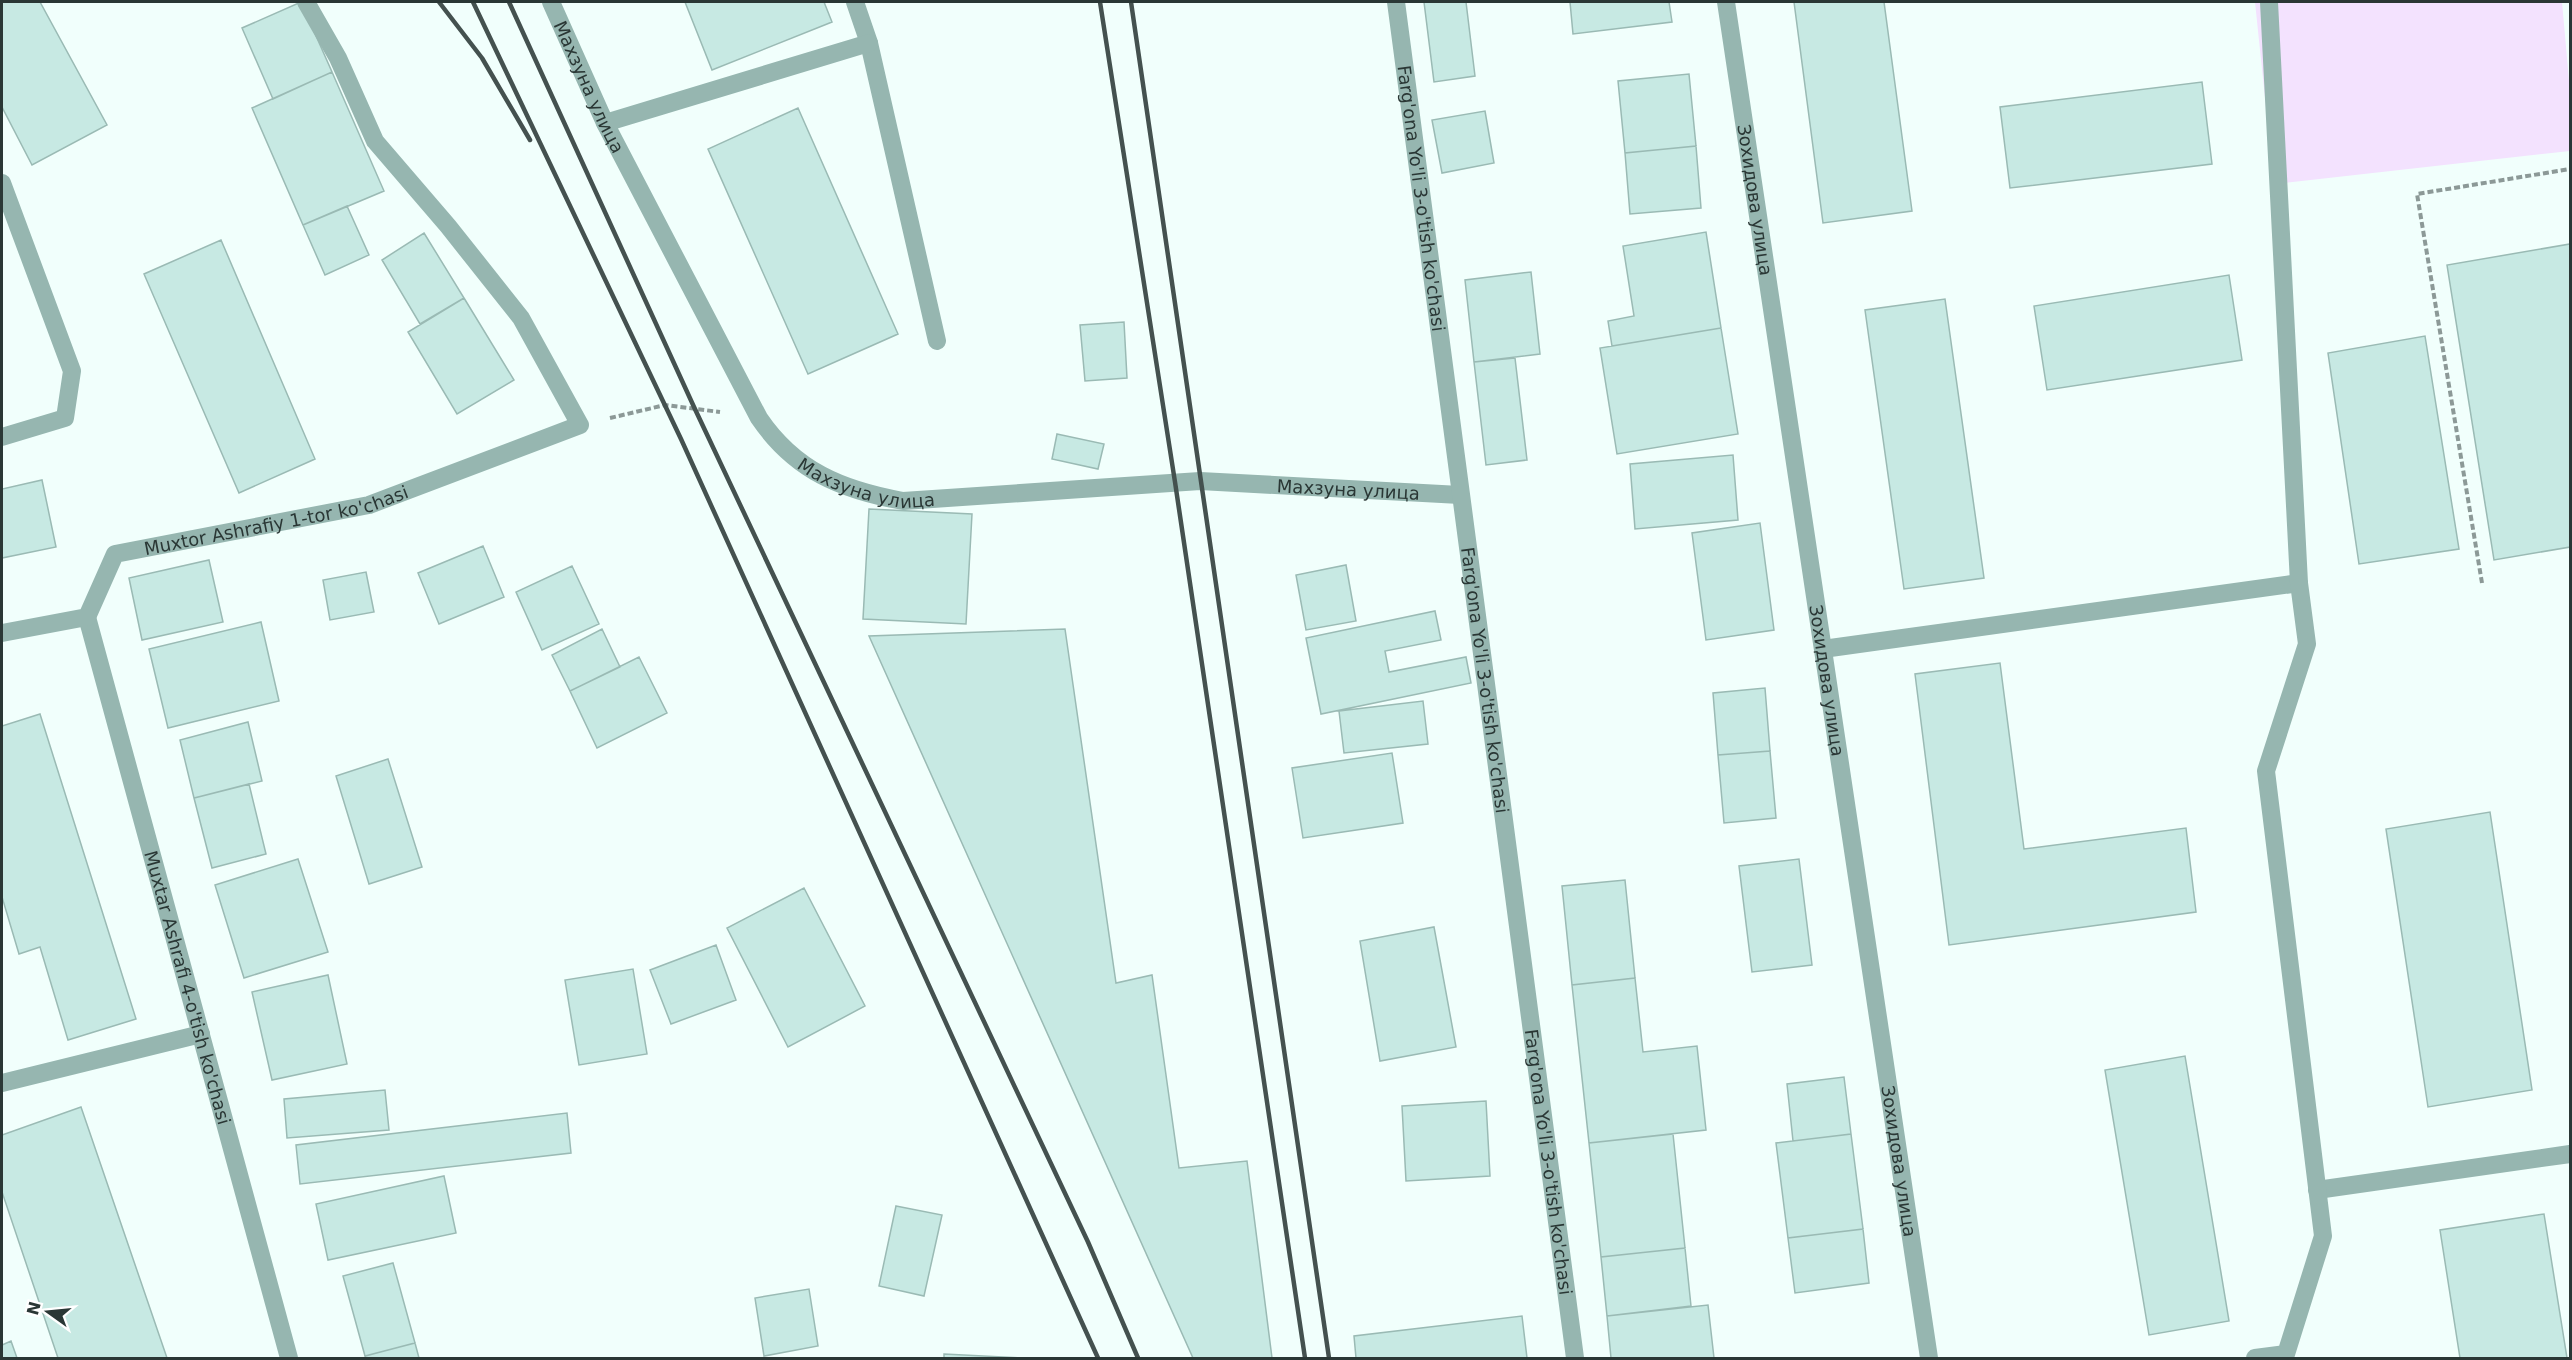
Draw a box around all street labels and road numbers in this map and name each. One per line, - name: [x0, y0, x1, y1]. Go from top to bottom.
- street label: Махзуна улица: [550, 17, 629, 156]
- street label: Farg'ona Yo'li 3-o'tish ko'chasi: [1394, 64, 1450, 333]
- street label: Зохидова улица: [1734, 123, 1777, 277]
- street label: Махзуна улица: [794, 453, 936, 512]
- street label: Махзуна улица: [1276, 475, 1421, 503]
- street label: Muxtor Ashrafiy 1-tor ko'chasi: [142, 481, 411, 559]
- street label: Farg'ona Yo'li 3-o'tish ko'chasi: [1458, 546, 1513, 814]
- street label: Зохидова улица: [1806, 603, 1849, 758]
- street label: Muxtar Ashrafi 4-o'tish ko'chasi: [141, 848, 235, 1127]
- street label: Farg'ona Yo'li 3-o'tish ko'chasi: [1521, 1028, 1577, 1296]
- street label: Зохидова улица: [1878, 1084, 1921, 1238]

